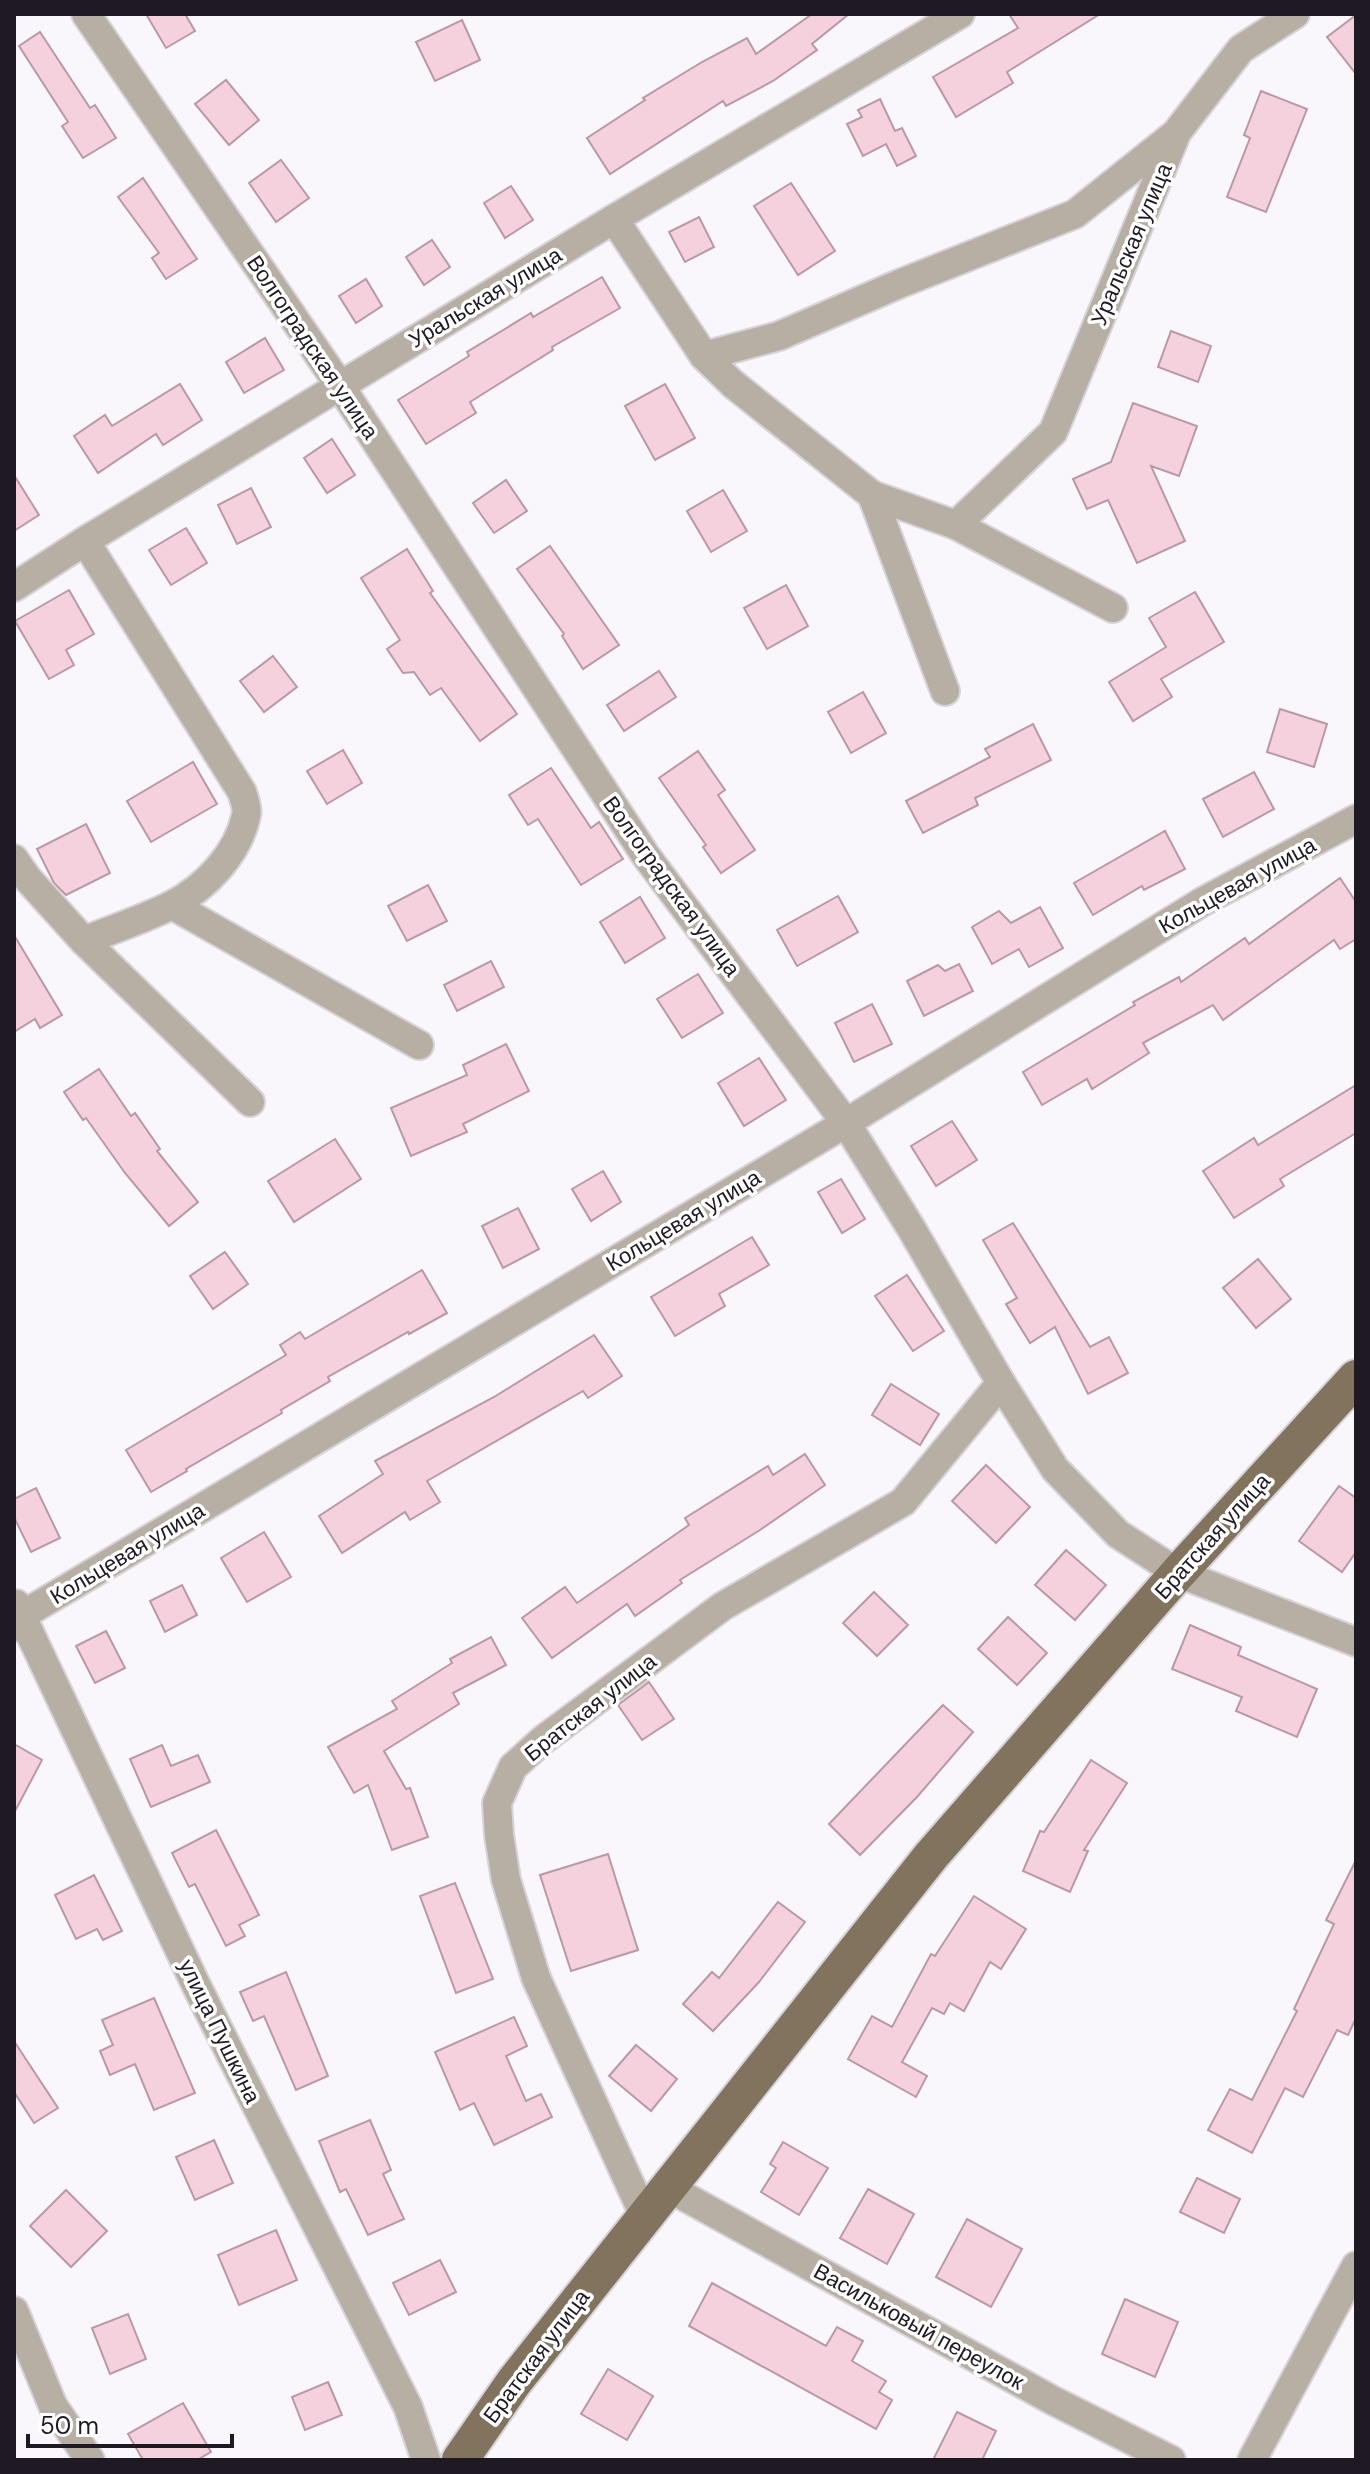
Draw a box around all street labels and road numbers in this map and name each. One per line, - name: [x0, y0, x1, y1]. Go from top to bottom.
- street label: Уральская улица: [1084, 158, 1179, 330]
- street label: Уральская улица: [403, 240, 568, 355]
- street label: Волгоградская улица: [240, 250, 385, 446]
- street label: Волгоградская улица: [596, 790, 747, 983]
- street label: Кольцевая улица: [1154, 830, 1322, 941]
- street label: Кольцевая улица: [601, 1162, 767, 1278]
- street label: Братская улица: [1148, 1467, 1277, 1605]
- street label: Кольцевая улица: [45, 1495, 211, 1611]
- street label: Братская улица: [518, 1646, 663, 1768]
- street label: улица Пушкина: [172, 1954, 267, 2109]
- street label: Васильковый переулок: [808, 2257, 1029, 2397]
- street label: Братская улица: [477, 2283, 597, 2429]

